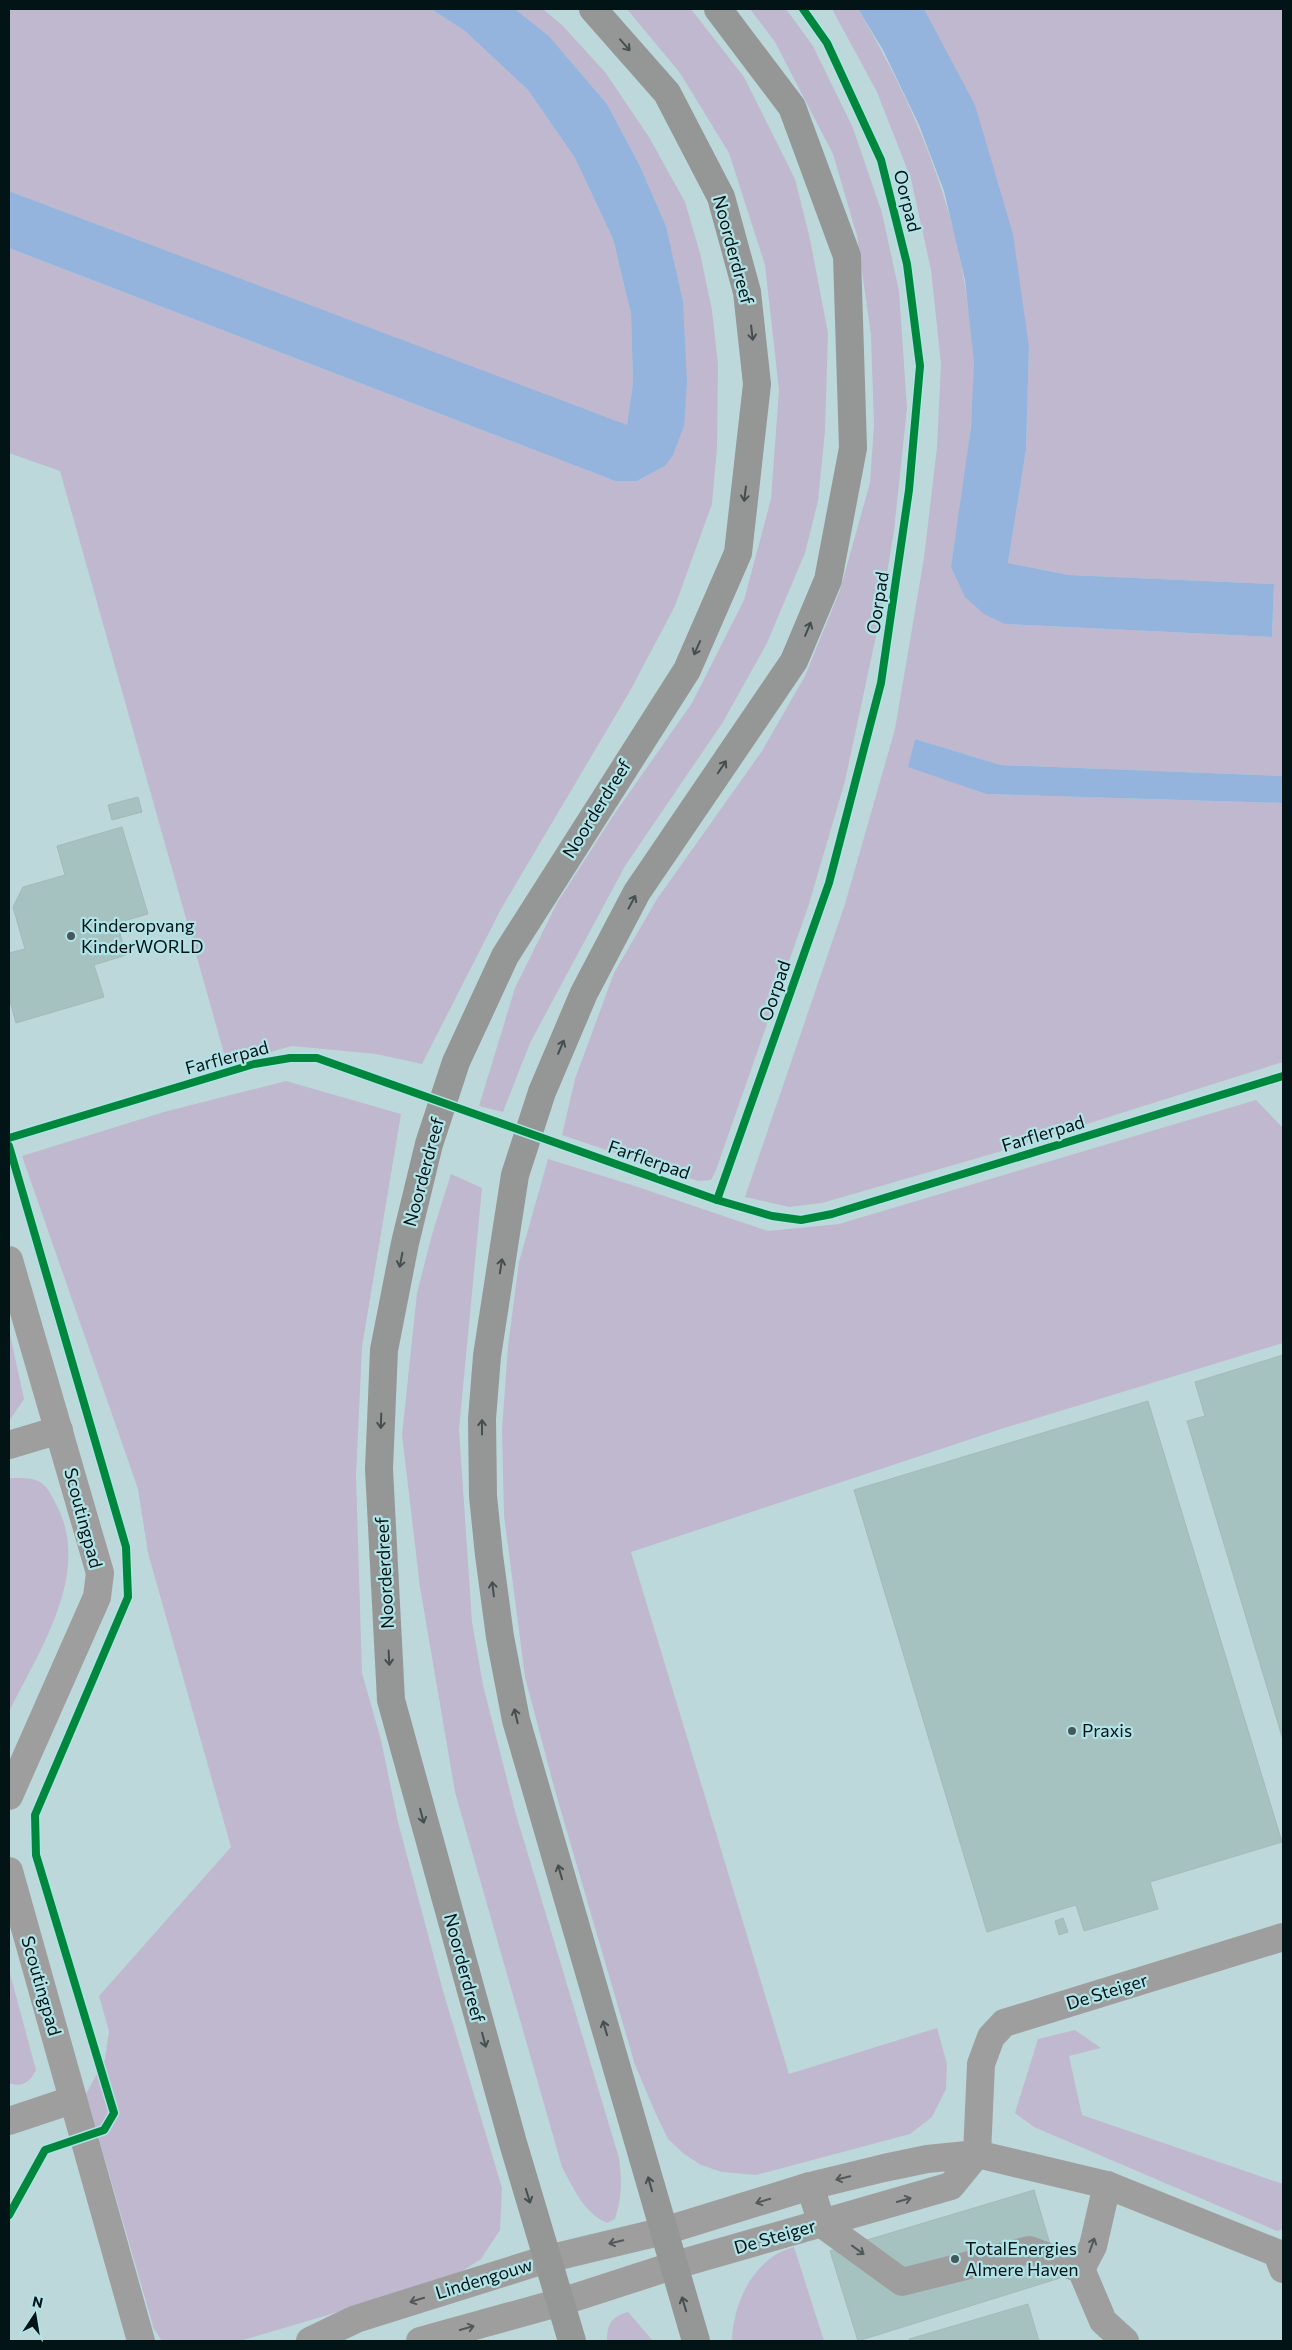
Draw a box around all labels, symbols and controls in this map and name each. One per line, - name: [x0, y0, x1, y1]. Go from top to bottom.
- one-way arrow: [619, 39, 631, 52]
- street label: Oorpad: [890, 167, 926, 234]
- street label: Noorderdreef: [709, 193, 759, 308]
- one-way arrow: [747, 324, 757, 340]
- one-way arrow: [740, 486, 750, 502]
- street label: Oorpad: [861, 570, 893, 636]
- one-way arrow: [803, 622, 813, 637]
- one-way arrow: [691, 640, 700, 655]
- street label: Noorderdreef: [557, 754, 636, 862]
- one-way arrow: [718, 760, 728, 774]
- one-way arrow: [627, 894, 637, 909]
- place label: Kinderopvang KinderWORLD: [81, 914, 203, 957]
- marker: Kinderopvang KinderWORLD: [65, 930, 77, 942]
- street label: Oorpad: [753, 957, 795, 1024]
- street label: Farflerpad: [183, 1035, 271, 1079]
- one-way arrow: [556, 1040, 566, 1055]
- street label: Farflerpad: [999, 1110, 1087, 1156]
- street label: Noorderdreef: [398, 1114, 448, 1229]
- street label: Farflerpad: [605, 1135, 693, 1183]
- one-way arrow: [396, 1251, 406, 1267]
- one-way arrow: [496, 1258, 506, 1274]
- one-way arrow: [377, 1412, 386, 1428]
- one-way arrow: [477, 1419, 487, 1436]
- street label: Scoutingpad: [60, 1465, 108, 1570]
- street label: Noorderdreef: [370, 1516, 398, 1630]
- one-way arrow: [488, 1581, 498, 1597]
- one-way arrow: [384, 1649, 393, 1665]
- one-way arrow: [510, 1708, 520, 1724]
- place label: Praxis: [1082, 1719, 1132, 1741]
- marker: Praxis: [1066, 1725, 1078, 1737]
- one-way arrow: [418, 1807, 428, 1823]
- one-way arrow: [555, 1864, 565, 1880]
- street label: Noorderdreef: [440, 1911, 490, 2026]
- street label: Scoutingpad: [17, 1933, 67, 2038]
- street label: De Steiger: [1063, 1968, 1150, 2014]
- one-way arrow: [600, 2021, 610, 2037]
- one-way arrow: [480, 2031, 489, 2047]
- one-way arrow: [836, 2174, 852, 2183]
- one-way arrow: [645, 2177, 655, 2193]
- one-way arrow: [524, 2188, 534, 2204]
- one-way arrow: [896, 2194, 912, 2204]
- one-way arrow: [755, 2196, 771, 2206]
- street label: De Steiger: [731, 2214, 818, 2258]
- place label: TotalEnergies Almere Haven: [965, 2237, 1078, 2280]
- one-way arrow: [609, 2238, 625, 2247]
- one-way arrow: [1088, 2238, 1097, 2254]
- one-way arrow: [850, 2245, 864, 2255]
- street label: Lindengouw: [433, 2253, 535, 2303]
- marker: TotalEnergies Almere Haven: [949, 2253, 961, 2265]
- north arrow: [10, 2290, 60, 2340]
- text: N: [31, 2292, 45, 2311]
- one-way arrow: [409, 2295, 425, 2305]
- one-way arrow: [679, 2296, 689, 2312]
- one-way arrow: [459, 2323, 475, 2333]

